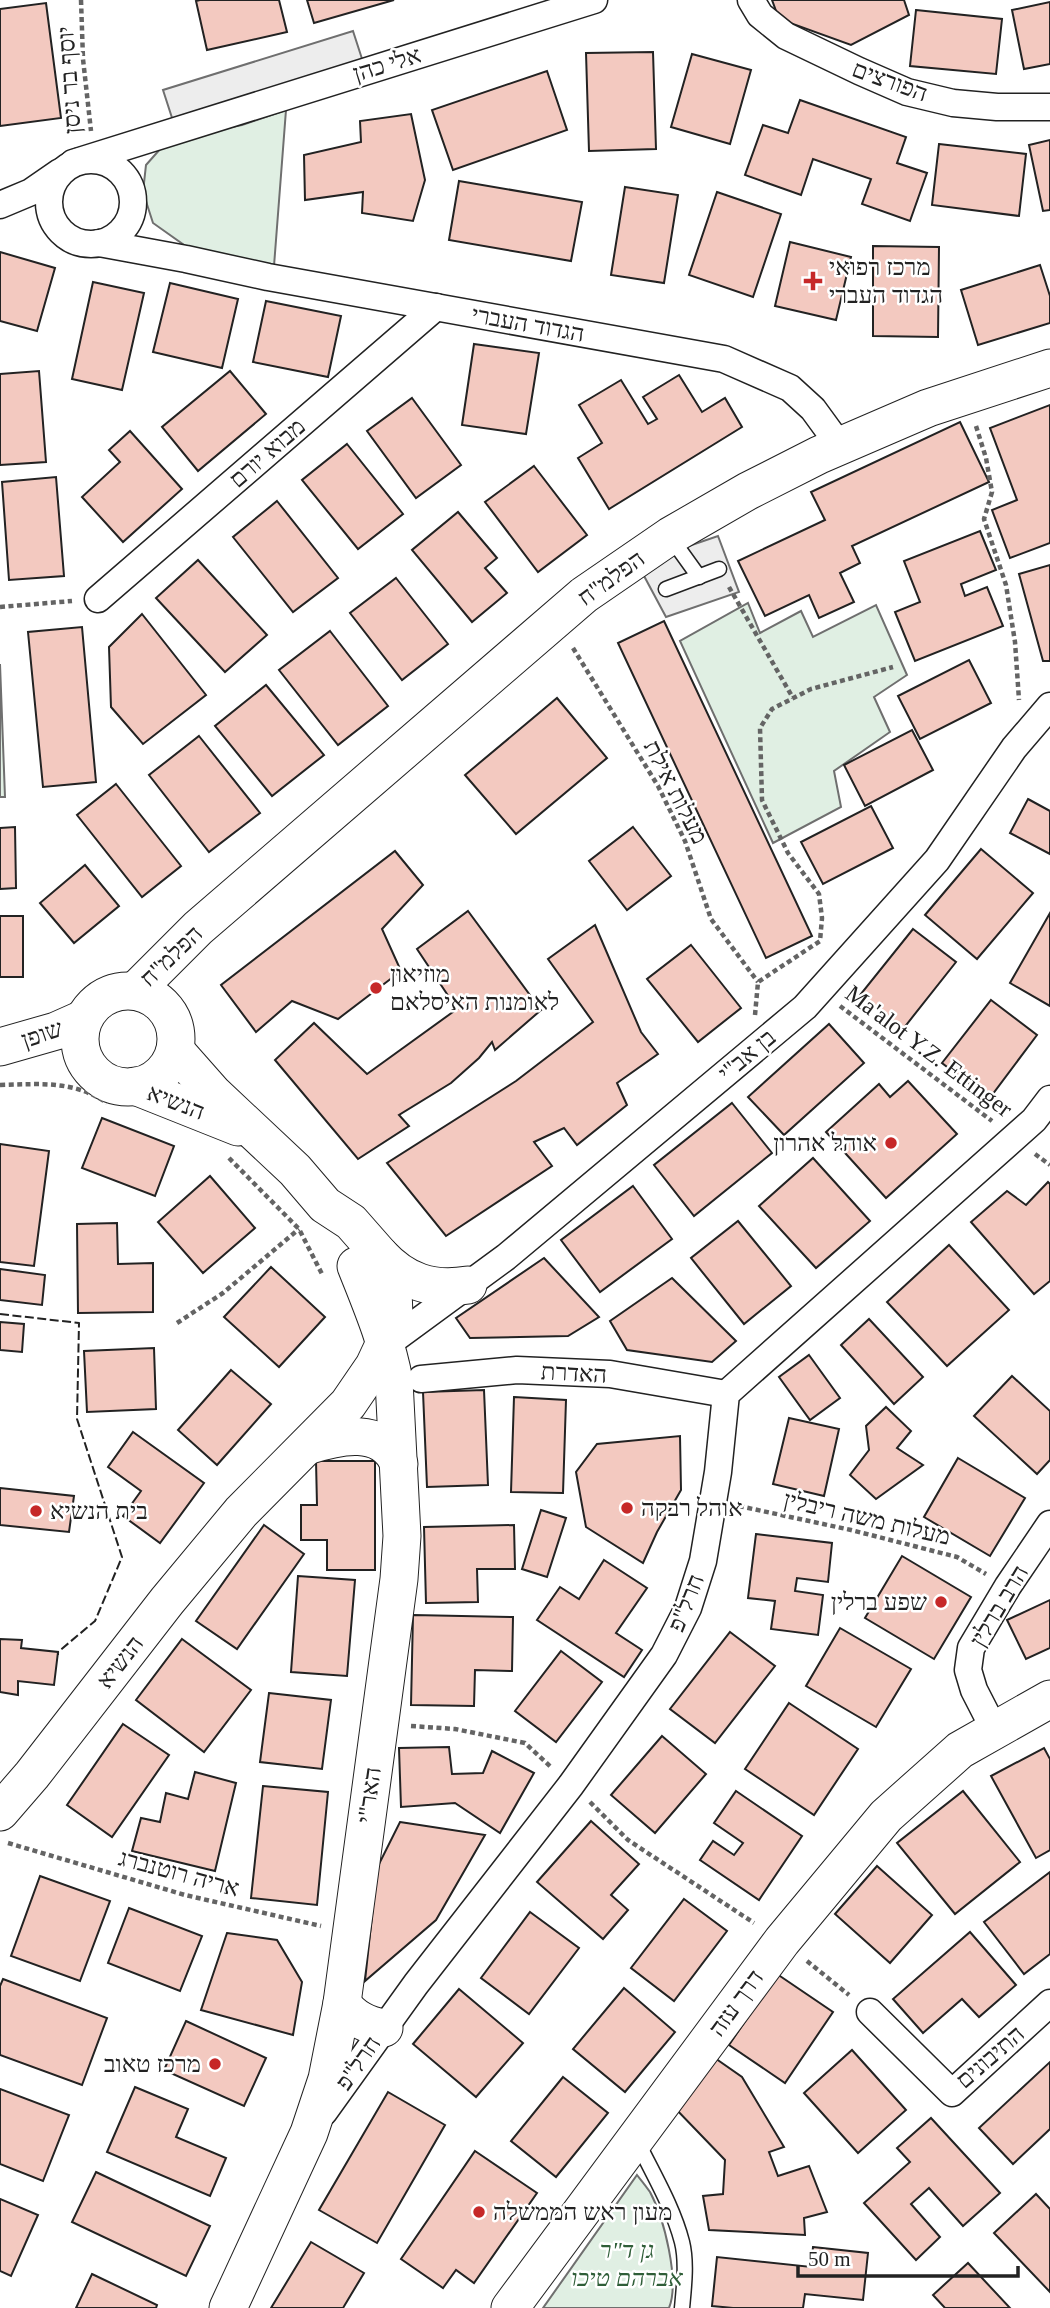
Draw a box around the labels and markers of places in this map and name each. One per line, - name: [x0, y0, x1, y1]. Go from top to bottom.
- place label: מרכז רפואי הגדוד העברי: [829, 254, 943, 308]
- marker: מרכז רפואי הגדוד העברי: [803, 271, 823, 291]
- place label: מוזיאון לאומנות האיסלאם: [390, 961, 559, 1015]
- marker: מוזיאון לאומנות האיסלאם: [368, 980, 384, 996]
- place label: אוהל אהרון: [773, 1130, 877, 1156]
- marker: אוהל אהרון: [883, 1135, 899, 1151]
- place label: אוהל רבקה: [641, 1495, 743, 1521]
- place label: בית הנשיא: [50, 1498, 148, 1524]
- marker: אוהל רבקה: [619, 1500, 635, 1516]
- marker: בית הנשיא: [28, 1503, 44, 1519]
- place label: שפע ברלין: [831, 1589, 927, 1615]
- marker: שפע ברלין: [933, 1594, 949, 1610]
- place label: מרכז טאוב: [104, 2051, 201, 2077]
- marker: מרכז טאוב: [207, 2056, 223, 2072]
- place label: מעון ראש הממשלה: [493, 2199, 673, 2225]
- marker: מעון ראש הממשלה: [471, 2204, 487, 2220]

